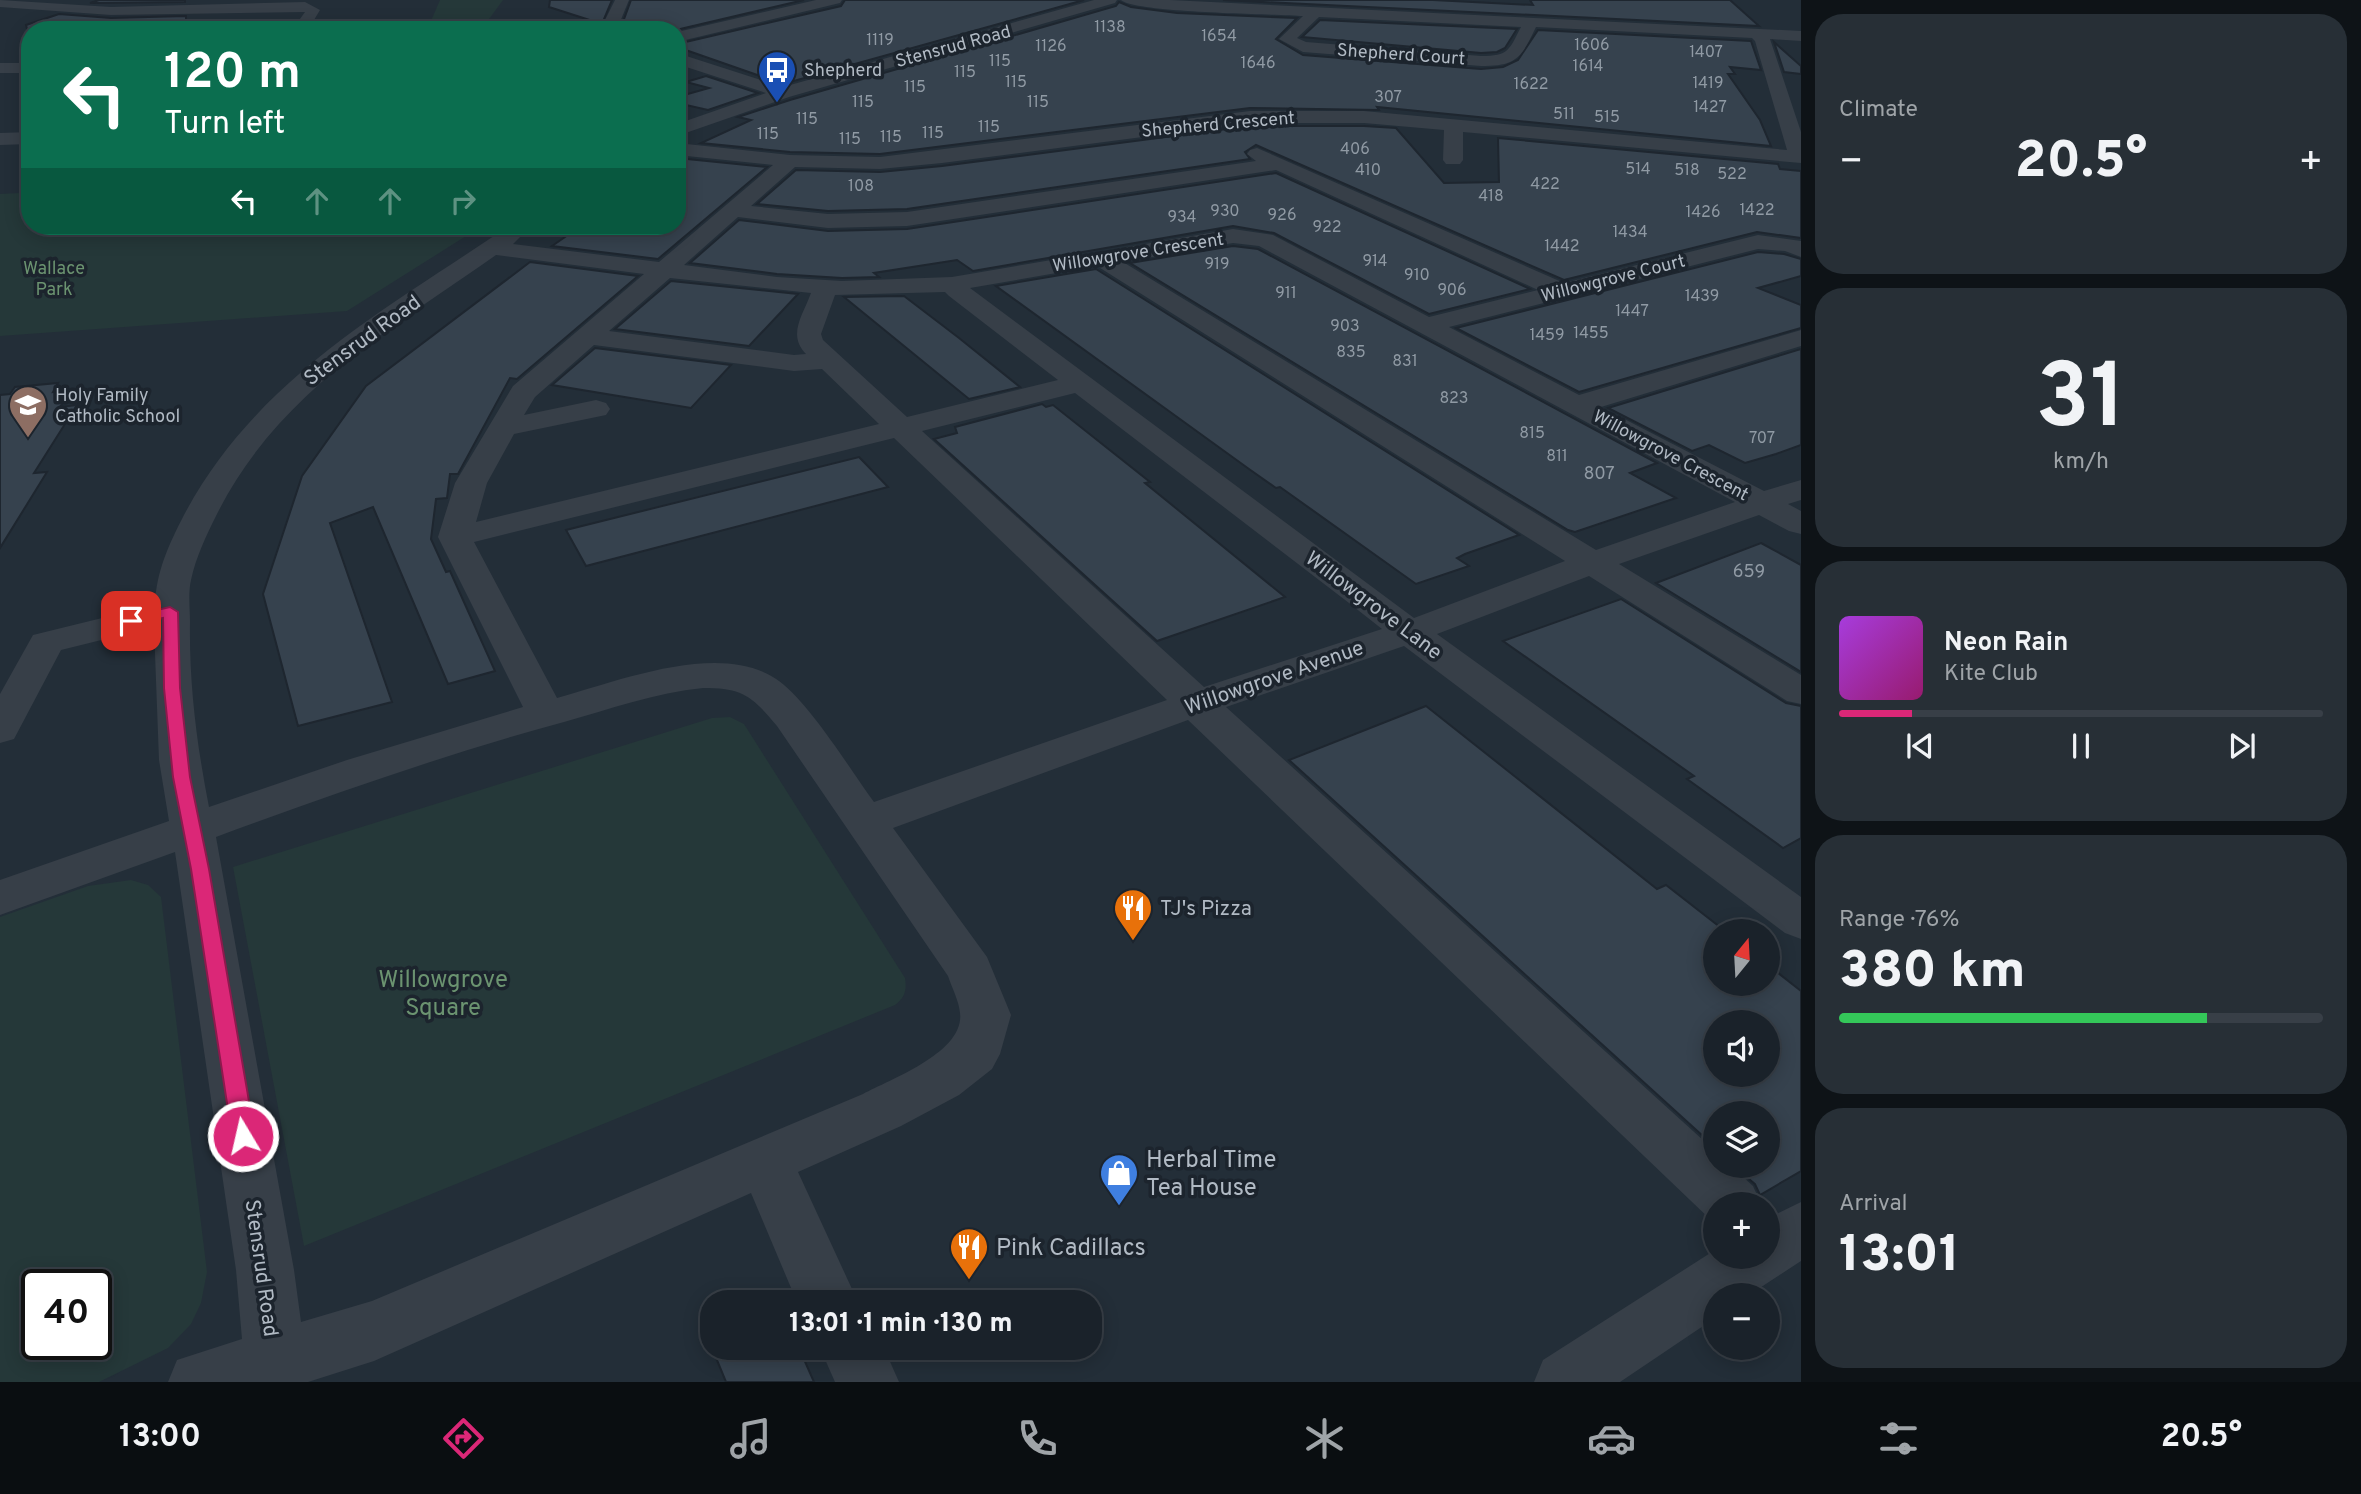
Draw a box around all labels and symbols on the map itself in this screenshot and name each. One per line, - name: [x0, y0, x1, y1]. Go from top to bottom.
- house number: 1138: [1094, 18, 1126, 38]
- street label: Stensrud Road: [893, 21, 1014, 74]
- house number: 1654: [1201, 27, 1237, 47]
- house number: 1119: [866, 31, 894, 51]
- house number: 1606: [1574, 36, 1610, 56]
- house number: 1126: [1035, 37, 1067, 57]
- street label: Shepherd Court: [1336, 40, 1466, 71]
- house number: 1407: [1689, 43, 1723, 63]
- bus stop icon: Shepherd: [756, 49, 798, 104]
- house number: 115: [989, 52, 1011, 72]
- house number: 1646: [1240, 54, 1276, 74]
- house number: 1614: [1572, 57, 1604, 77]
- place label: Shepherd: [804, 60, 882, 83]
- house number: 115: [954, 63, 976, 83]
- house number: 115: [1005, 73, 1027, 93]
- house number: 1419: [1692, 74, 1724, 94]
- house number: 1622: [1513, 75, 1549, 95]
- house number: 115: [904, 78, 926, 98]
- house number: 307: [1374, 88, 1402, 108]
- house number: 115: [852, 93, 874, 113]
- house number: 115: [1027, 93, 1049, 113]
- house number: 1427: [1693, 98, 1727, 118]
- house number: 511: [1553, 105, 1575, 125]
- street label: Shepherd Crescent: [1140, 107, 1296, 144]
- house number: 515: [1594, 108, 1620, 128]
- house number: 115: [796, 110, 818, 130]
- house number: 115: [978, 118, 1000, 138]
- house number: 115: [922, 124, 944, 144]
- house number: 115: [757, 125, 779, 145]
- house number: 115: [880, 128, 902, 148]
- house number: 115: [839, 130, 861, 150]
- house number: 406: [1340, 140, 1370, 160]
- house number: 514: [1625, 160, 1651, 180]
- house number: 410: [1355, 161, 1381, 181]
- house number: 518: [1674, 161, 1700, 181]
- house number: 522: [1717, 165, 1747, 185]
- house number: 422: [1530, 175, 1560, 195]
- house number: 108: [848, 177, 874, 197]
- house number: 418: [1478, 187, 1504, 207]
- house number: 1422: [1739, 201, 1775, 221]
- house number: 930: [1210, 202, 1240, 222]
- house number: 1426: [1686, 203, 1720, 223]
- house number: 926: [1268, 206, 1296, 226]
- house number: 934: [1167, 208, 1197, 228]
- house number: 922: [1312, 218, 1342, 238]
- house number: 1434: [1612, 223, 1648, 243]
- street label: Willowgrove Crescent: [1051, 229, 1226, 278]
- house number: 1442: [1544, 237, 1580, 257]
- street label: Willowgrove Court: [1539, 250, 1688, 308]
- house number: 914: [1362, 252, 1388, 272]
- house number: 919: [1204, 255, 1230, 275]
- park label: Wallace Park: [23, 258, 85, 302]
- house number: 910: [1404, 266, 1430, 286]
- house number: 906: [1437, 281, 1467, 301]
- house number: 911: [1275, 284, 1297, 304]
- house number: 1439: [1685, 287, 1719, 307]
- street label: Stensrud Road: [299, 290, 427, 393]
- house number: 1447: [1615, 302, 1649, 322]
- house number: 903: [1330, 317, 1360, 337]
- house number: 1455: [1573, 324, 1609, 344]
- house number: 1459: [1530, 326, 1564, 346]
- house number: 835: [1336, 343, 1366, 363]
- house number: 831: [1392, 352, 1418, 372]
- school or university icon: Holy Family Catholic School: [7, 384, 49, 439]
- place label: Holy Family Catholic School: [55, 385, 180, 429]
- house number: 823: [1440, 389, 1468, 409]
- street label: Willowgrove Crescent: [1588, 406, 1752, 507]
- house number: 815: [1519, 424, 1545, 444]
- house number: 707: [1749, 429, 1775, 449]
- house number: 811: [1546, 447, 1568, 467]
- house number: 807: [1583, 463, 1615, 486]
- street label: Willowgrove Lane: [1299, 546, 1447, 667]
- house number: 659: [1733, 561, 1765, 584]
- pin: [101, 591, 161, 651]
- street label: Willowgrove Avenue: [1181, 635, 1368, 722]
- restaurant icon: TJ's Pizza: [1112, 887, 1154, 942]
- place label: TJ's Pizza: [1160, 896, 1252, 923]
- north arrow: [1703, 919, 1780, 996]
- park label: Willowgrove Square: [378, 966, 508, 1024]
- position arrow: [206, 1099, 280, 1173]
- place label: Herbal Time Tea House: [1146, 1146, 1276, 1204]
- shop icon: Herbal Time Tea House: [1098, 1152, 1140, 1207]
- street label: Stensrud Road: [238, 1198, 284, 1339]
- restaurant icon: Pink Cadillacs: [948, 1226, 990, 1281]
- place label: Pink Cadillacs: [996, 1234, 1146, 1264]
- speed limit sign: 40: [21, 1269, 112, 1360]

